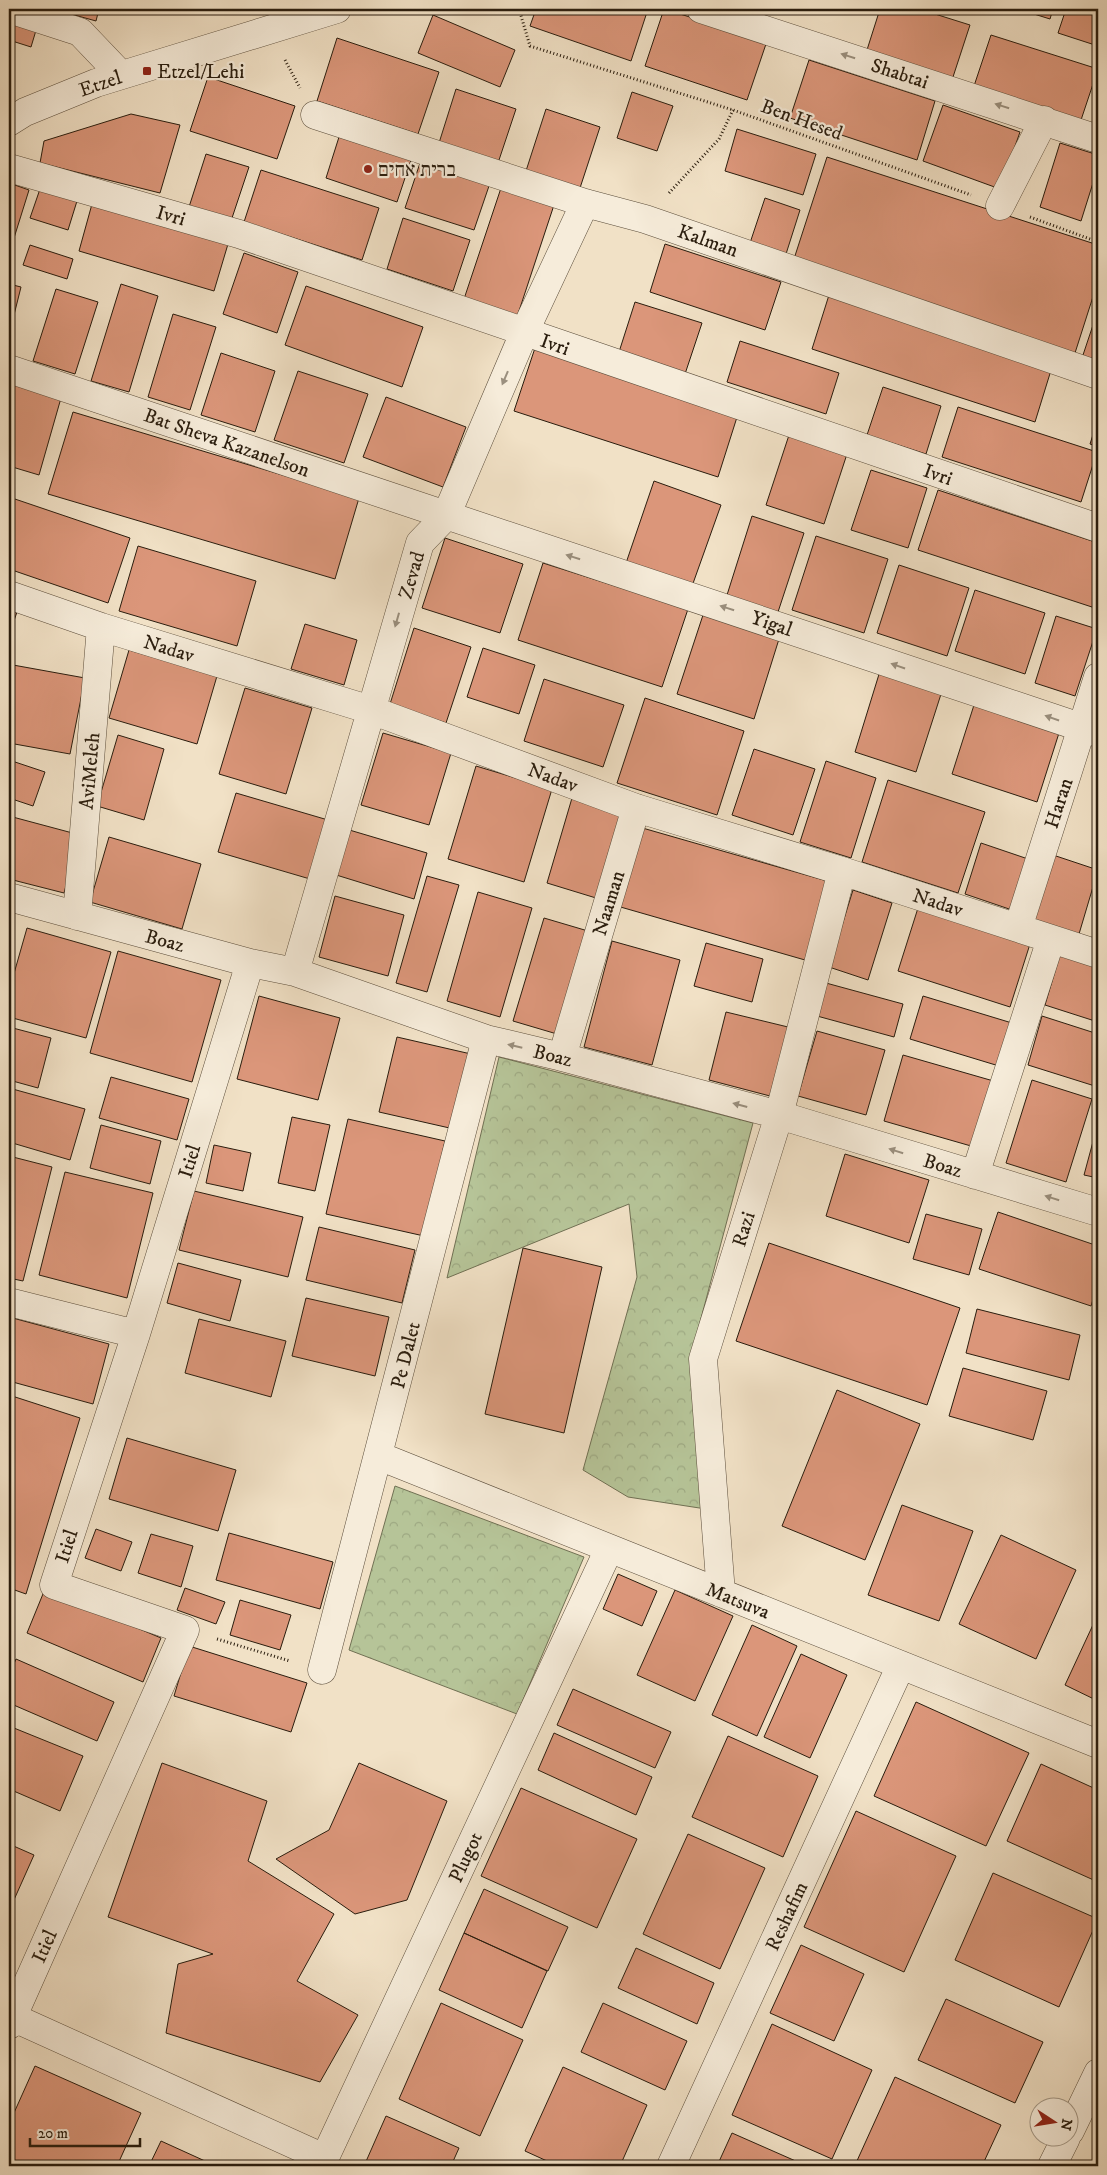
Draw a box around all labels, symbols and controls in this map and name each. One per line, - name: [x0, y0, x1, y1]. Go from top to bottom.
- one-way arrow: [840, 52, 855, 60]
- street label: Shabtai: [868, 53, 931, 95]
- place label: Etzel/Lehi: [157, 60, 244, 85]
- marker: Etzel/Lehi: [141, 65, 153, 77]
- street label: Etzel: [76, 66, 125, 103]
- street label: Ben Hesed: [757, 94, 846, 147]
- one-way arrow: [995, 102, 1010, 110]
- place label: ברית אחים: [378, 158, 456, 183]
- marker: ברית אחים: [362, 163, 374, 175]
- street label: Ivri: [153, 200, 188, 232]
- street label: Kalman: [674, 219, 742, 264]
- street label: Ivri: [537, 329, 572, 362]
- one-way arrow: [501, 371, 509, 386]
- street label: Bat Sheva Kazanelson: [140, 403, 313, 484]
- street label: Ivri: [920, 459, 955, 492]
- street label: Zevad: [394, 549, 431, 602]
- one-way arrow: [565, 553, 580, 561]
- one-way arrow: [720, 604, 735, 612]
- street label: Yigal: [748, 606, 795, 643]
- one-way arrow: [393, 612, 401, 627]
- street label: Nadav: [140, 630, 197, 669]
- one-way arrow: [890, 661, 905, 669]
- one-way arrow: [1044, 713, 1059, 721]
- street label: AviMeleh: [75, 731, 106, 811]
- street label: Nadav: [524, 758, 581, 799]
- street label: Haran: [1040, 775, 1079, 832]
- street label: Naaman: [588, 867, 631, 939]
- street label: Nadav: [909, 884, 966, 923]
- street label: Boaz: [142, 924, 187, 959]
- street label: Boaz: [530, 1040, 575, 1073]
- one-way arrow: [508, 1042, 523, 1050]
- one-way arrow: [733, 1101, 748, 1109]
- street label: Itiel: [174, 1142, 207, 1181]
- one-way arrow: [888, 1147, 903, 1155]
- street label: Boaz: [920, 1149, 965, 1184]
- one-way arrow: [1044, 1194, 1059, 1202]
- street label: Razi: [727, 1209, 762, 1250]
- street label: Pe Dalet: [386, 1319, 427, 1391]
- street label: Itiel: [50, 1527, 85, 1566]
- street label: Matsuva: [702, 1577, 774, 1626]
- street label: Plugot: [444, 1828, 489, 1887]
- street label: Reshafim: [761, 1878, 814, 1955]
- street label: Itiel: [27, 1926, 64, 1967]
- north arrow: [1030, 2098, 1080, 2148]
- scale bar: [30, 2115, 140, 2147]
- text: N: [1056, 2117, 1076, 2132]
- text: 20 m: [38, 2124, 68, 2143]

